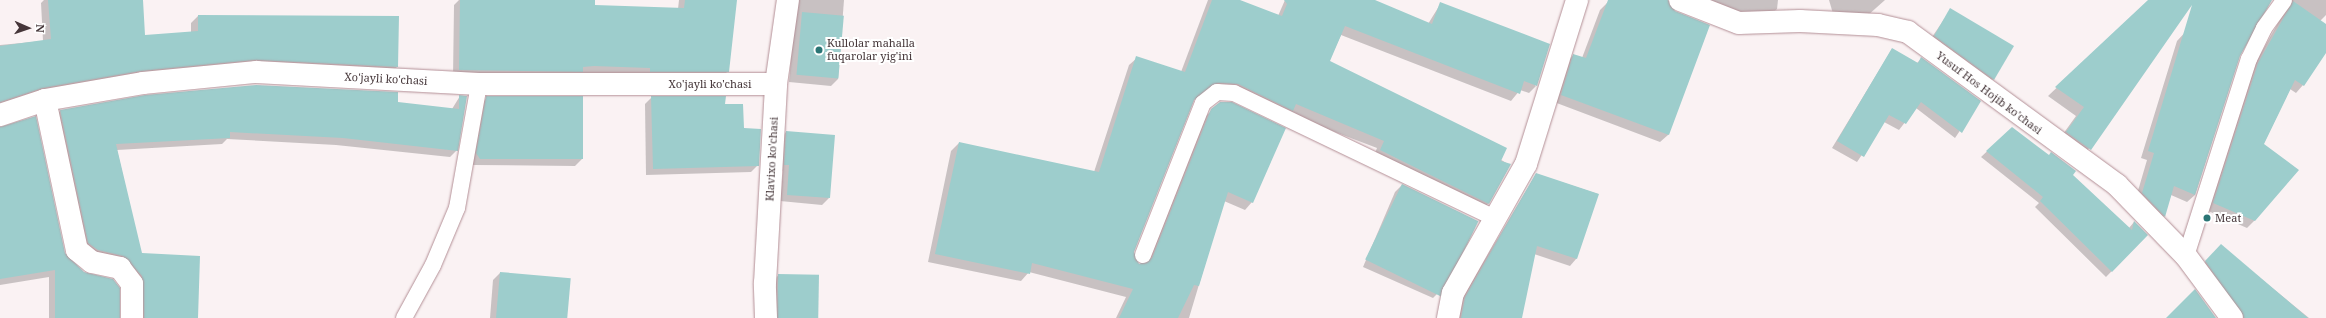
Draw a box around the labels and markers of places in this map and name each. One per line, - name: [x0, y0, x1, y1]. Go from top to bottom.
- place label: Kullolar mahalla fuqarolar yig'ini: [827, 37, 915, 63]
- marker: Kullolar mahalla fuqarolar yig'ini: [814, 45, 824, 55]
- place label: Meat: [2215, 211, 2241, 225]
- marker: Meat: [2202, 213, 2212, 223]

